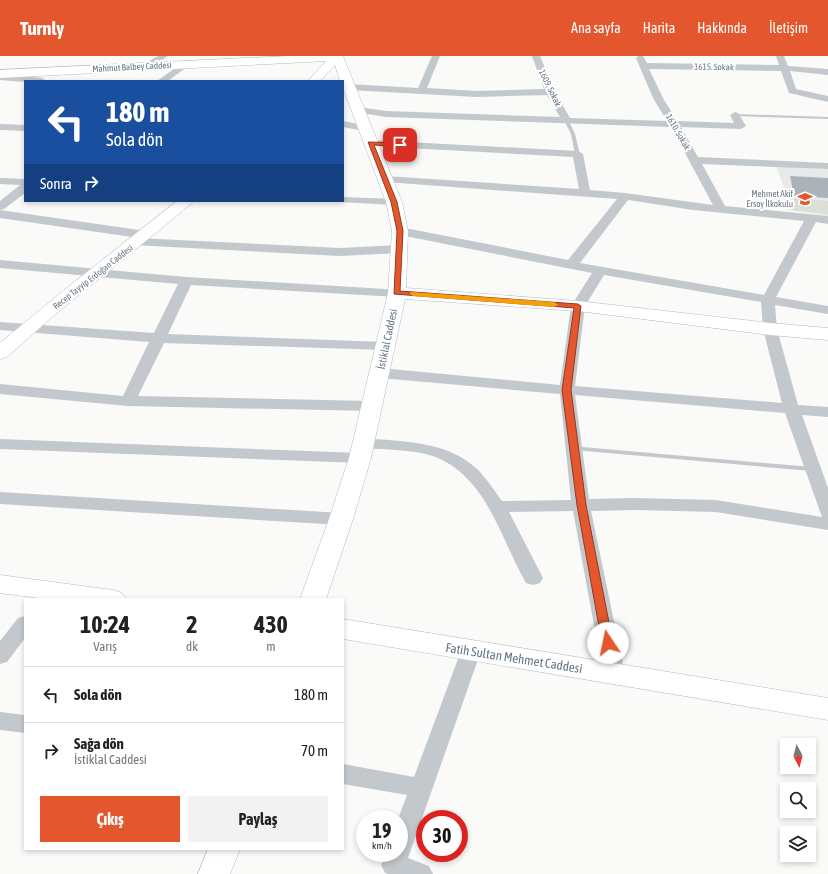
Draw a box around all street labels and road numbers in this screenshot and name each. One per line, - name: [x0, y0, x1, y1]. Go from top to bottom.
- street label: Mahmut Balbey Caddesi: [92, 60, 172, 74]
- street label: 1615. Sokak: [694, 62, 734, 72]
- street label: 1609. Sokak: [537, 68, 563, 108]
- street label: 1610. Sokak: [664, 112, 692, 152]
- street label: Recep Tayyip Erdoğan Caddesi: [51, 243, 135, 311]
- street label: İstiklal Caddesi: [375, 308, 399, 370]
- street label: Fatih Sultan Mehmet Caddesi: [445, 640, 583, 676]

